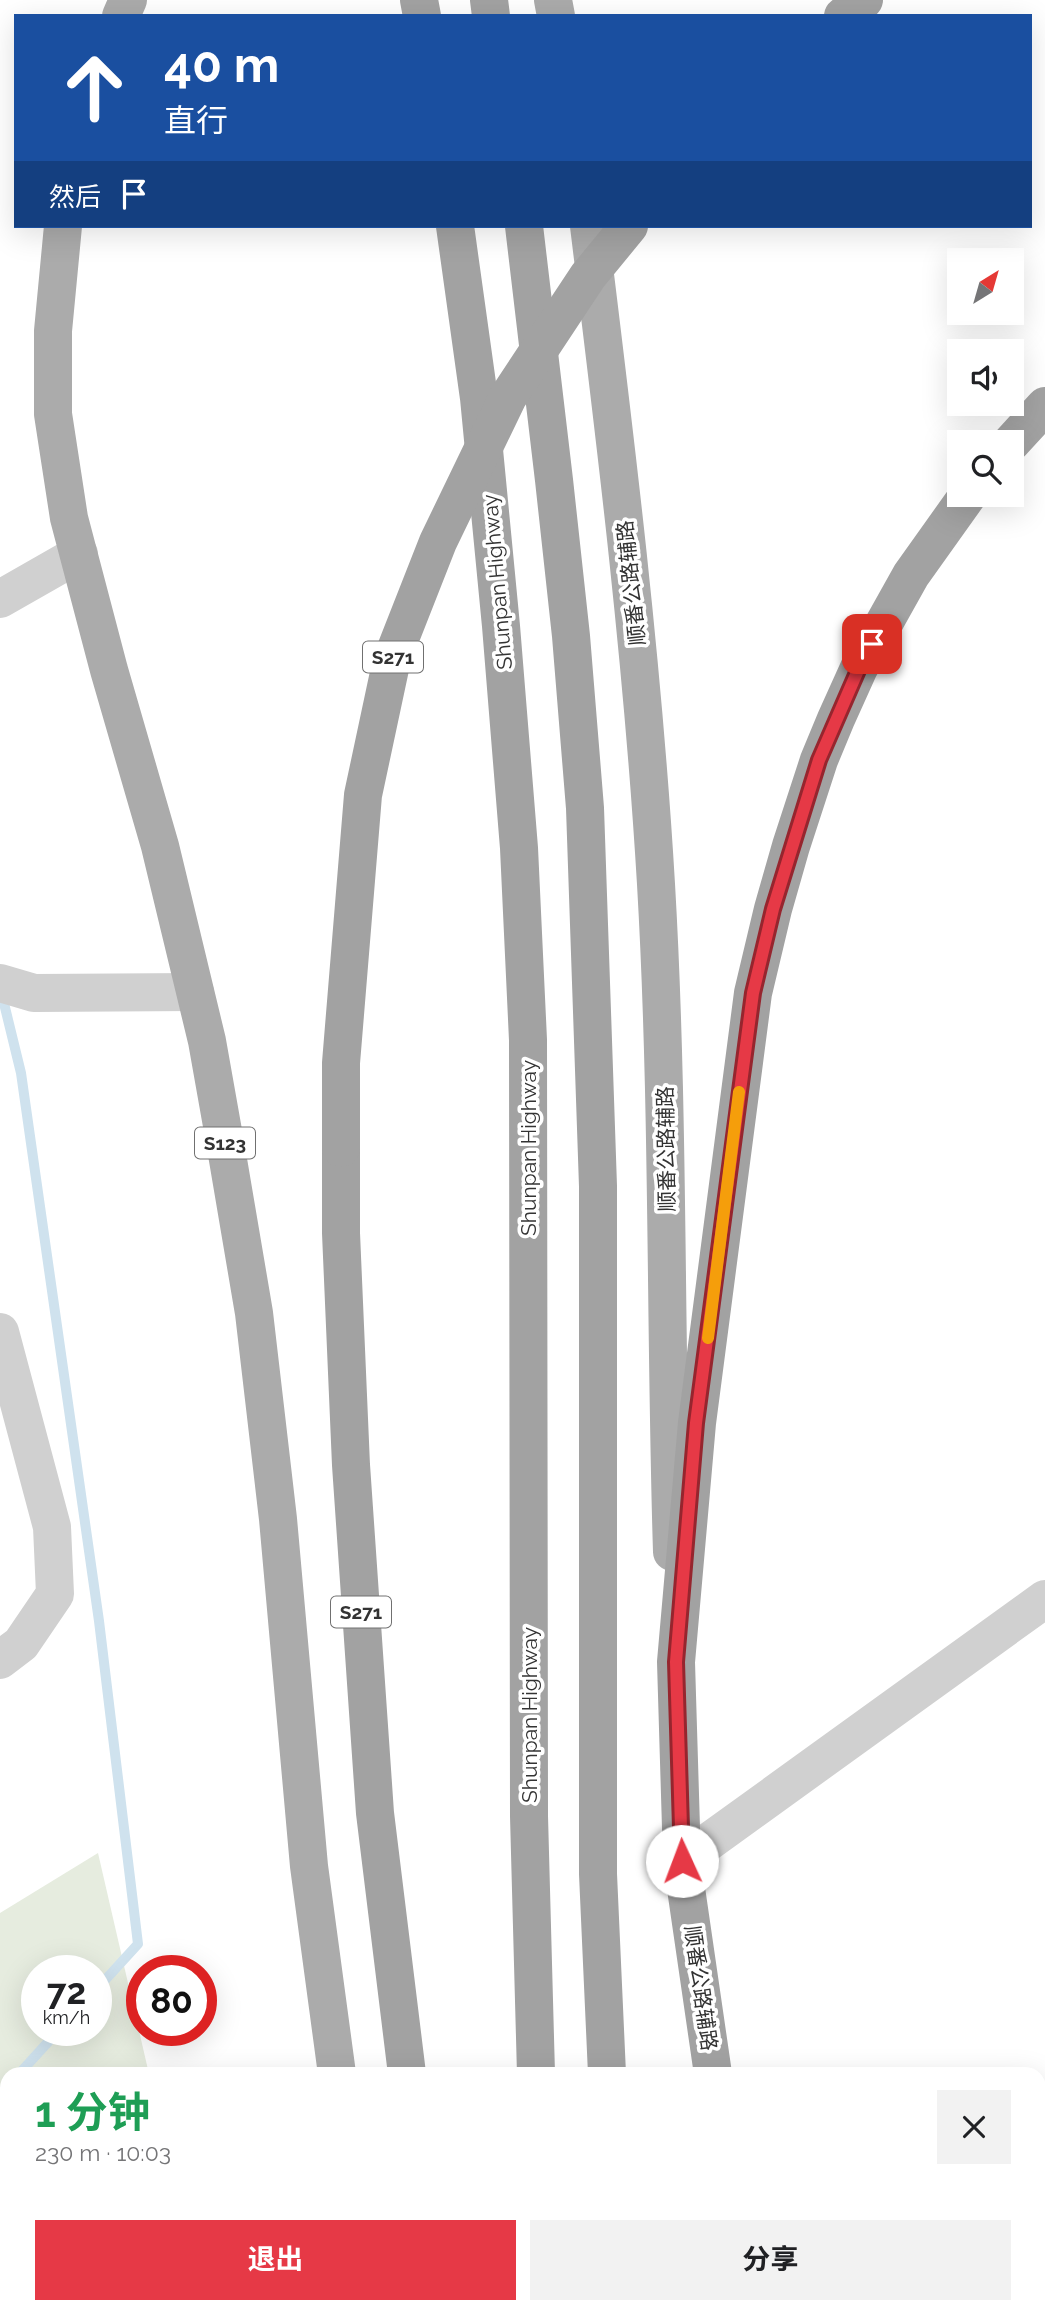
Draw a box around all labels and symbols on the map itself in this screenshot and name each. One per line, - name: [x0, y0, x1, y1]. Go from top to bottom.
- north arrow: [947, 248, 1024, 326]
- street label: Shunpan Highway: [477, 493, 517, 671]
- street label: 顺番公路辅路: [612, 519, 650, 647]
- pin: [842, 614, 902, 674]
- road number: S271: [363, 642, 423, 672]
- street label: Shunpan Highway: [516, 1060, 541, 1236]
- street label: 顺番公路辅路: [652, 1086, 680, 1212]
- road number: S123: [195, 1128, 255, 1158]
- road number: S271: [331, 1596, 391, 1628]
- street label: Shunpan Highway: [517, 1627, 542, 1803]
- position arrow: [645, 1824, 719, 1898]
- street label: 顺番公路辅路: [680, 1924, 722, 2052]
- speed limit sign: 80: [126, 1955, 217, 2046]

